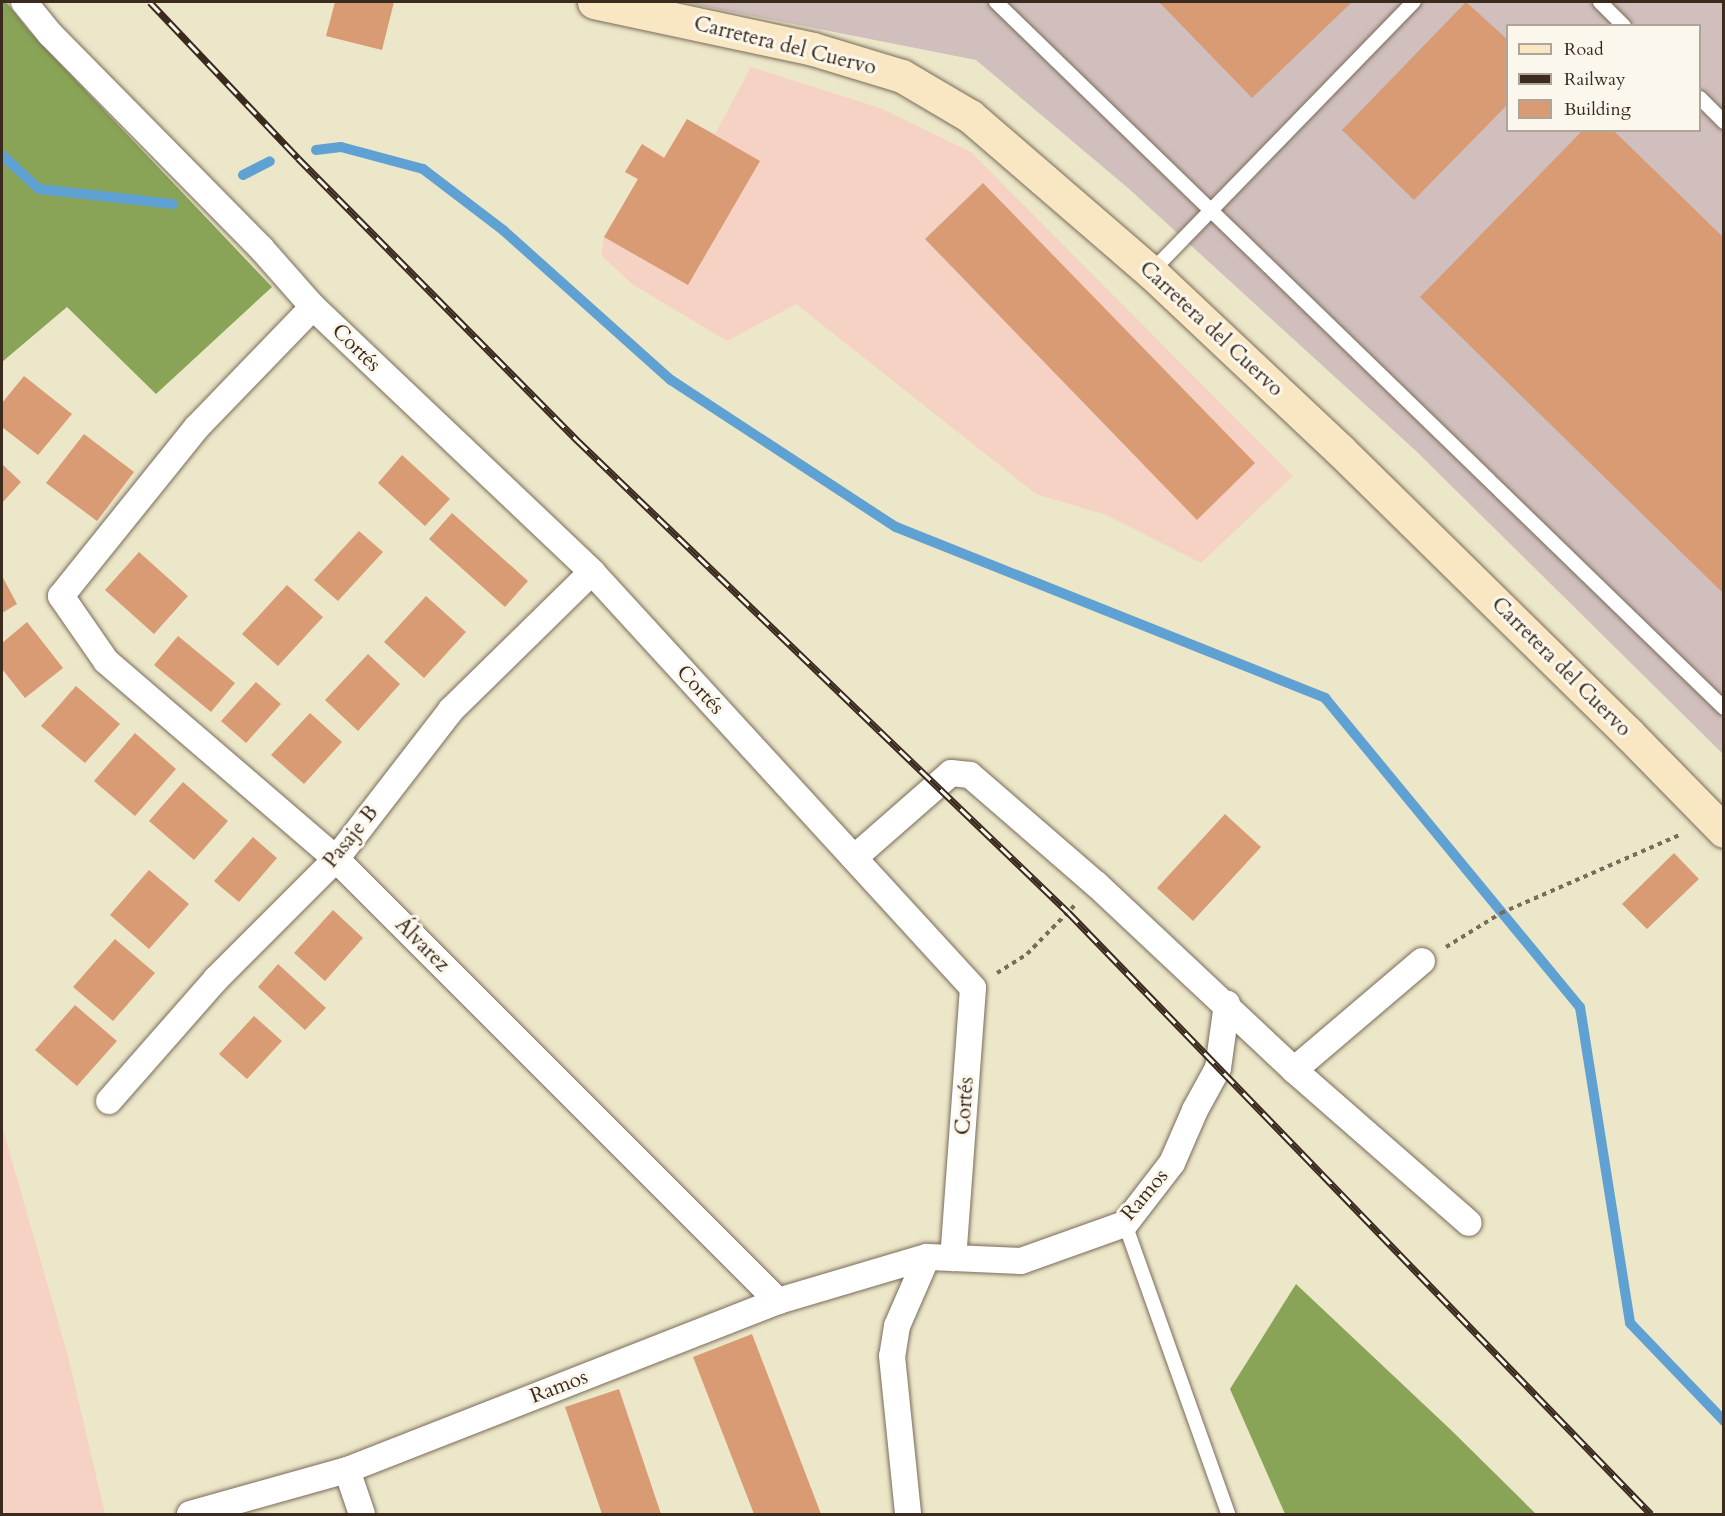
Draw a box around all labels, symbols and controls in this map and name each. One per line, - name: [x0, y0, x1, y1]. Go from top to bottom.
- street label: Carretera del Cuervo: [691, 11, 879, 81]
- legend: [1506, 24, 1701, 132]
- text: Road: [1564, 37, 1604, 62]
- text: Railway: [1564, 67, 1626, 92]
- text: Building: [1564, 97, 1631, 122]
- street label: Carretera del Cuervo: [1134, 256, 1288, 402]
- street label: Cortés: [326, 319, 386, 377]
- street label: Carretera del Cuervo: [1486, 592, 1636, 742]
- street label: Cortés: [671, 660, 729, 720]
- street label: Pasaje B: [318, 801, 384, 873]
- street label: Álvarez: [390, 913, 454, 977]
- street label: Cortés: [950, 1076, 980, 1136]
- street label: Ramos: [1116, 1164, 1174, 1226]
- street label: Ramos: [527, 1365, 591, 1409]

